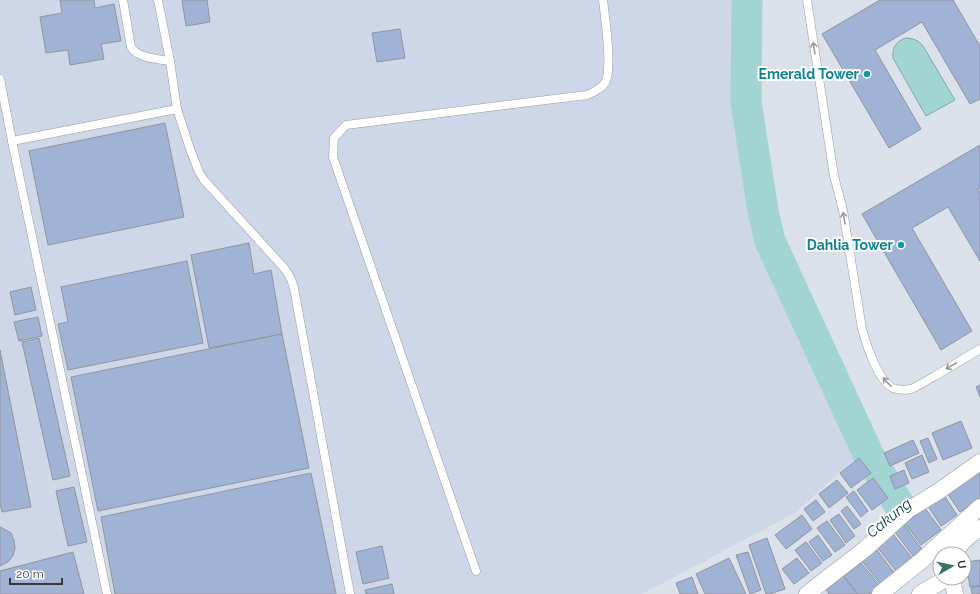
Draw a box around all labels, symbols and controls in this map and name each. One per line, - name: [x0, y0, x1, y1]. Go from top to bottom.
- one-way arrow: [810, 42, 818, 55]
- place label: Emerald Tower: [759, 66, 860, 82]
- marker: Emerald Tower: [862, 69, 872, 79]
- one-way arrow: [840, 211, 848, 224]
- place label: Dahlia Tower: [807, 237, 894, 253]
- marker: Dahlia Tower: [896, 240, 906, 250]
- one-way arrow: [945, 363, 957, 371]
- one-way arrow: [882, 377, 891, 387]
- water label: Cakung: [863, 494, 915, 542]
- north arrow: [932, 546, 972, 586]
- text: U: [954, 559, 968, 570]
- scale bar: [10, 560, 62, 586]
- text: 20 m: [16, 567, 44, 581]

